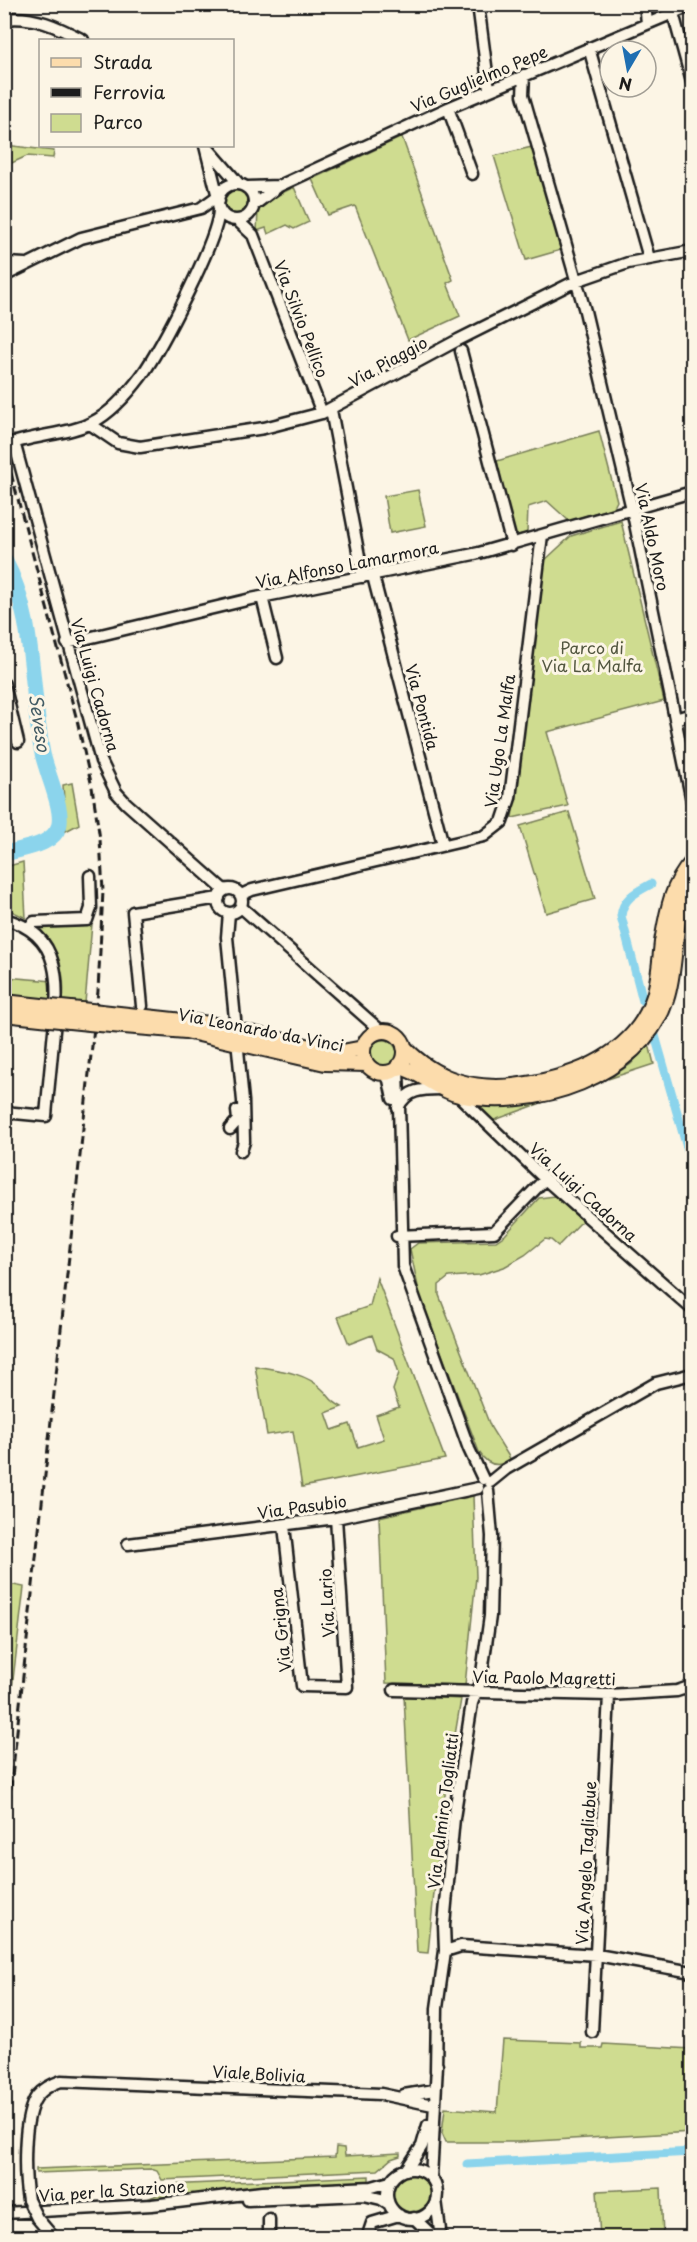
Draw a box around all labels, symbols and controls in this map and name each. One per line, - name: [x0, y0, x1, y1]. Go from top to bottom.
- street label: Via Guglielmo Pepe: [407, 38, 551, 118]
- legend: [39, 39, 234, 147]
- north arrow: [598, 39, 658, 99]
- text: Strada: [93, 48, 153, 75]
- text: N: [617, 72, 634, 98]
- text: Ferrovia: [93, 78, 166, 105]
- text: Parco: [93, 108, 143, 135]
- street label: Via Silvio Pellico: [269, 257, 335, 381]
- street label: Via Piaggio: [344, 330, 431, 393]
- street label: Via Aldo Moro: [630, 481, 676, 593]
- street label: Via Alfonso Lamarmora: [253, 535, 440, 594]
- street label: Via Luigi Cadorna: [65, 615, 127, 755]
- park label: Parco di Via La Malfa: [541, 635, 643, 677]
- street label: Via Pontida: [400, 661, 446, 753]
- street label: Via Ugo La Malfa: [478, 673, 520, 809]
- water label: Seveso: [23, 692, 58, 754]
- street label: Via Leonardo da Vinci: [176, 1001, 346, 1057]
- street label: Via Luigi Cadorna: [524, 1136, 643, 1247]
- street label: Via Pasubio: [256, 1488, 348, 1524]
- street label: Via Lario: [312, 1568, 340, 1638]
- street label: Via Grigna: [264, 1586, 296, 1673]
- street label: Via Paolo Magretti: [472, 1664, 616, 1690]
- street label: Via Palmiro Togliatti: [421, 1731, 463, 1890]
- street label: Via Angelo Tagliabue: [569, 1780, 601, 1946]
- street label: Viale Bolivia: [212, 2059, 306, 2087]
- street label: Via per la Stazione: [38, 2173, 186, 2207]

